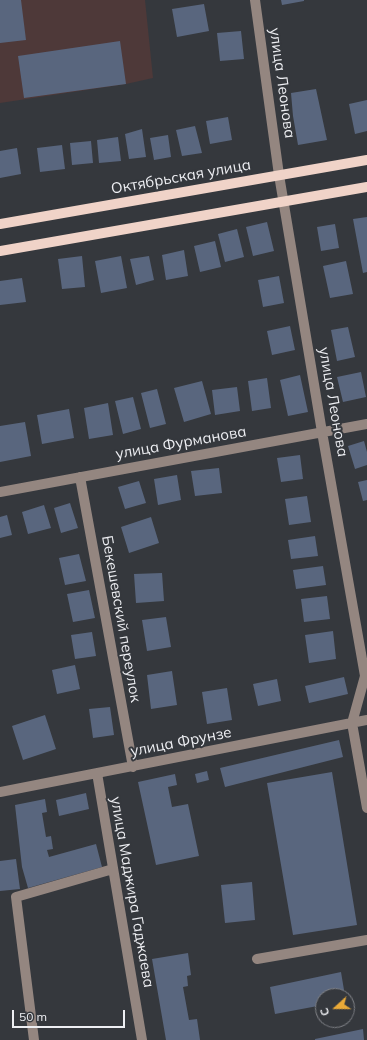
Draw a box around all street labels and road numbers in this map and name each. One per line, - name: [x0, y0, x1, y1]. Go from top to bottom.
- street label: улица Леонова: [265, 27, 299, 139]
- street label: Октябрьская улица: [110, 156, 252, 198]
- street label: улица Леонова: [314, 346, 352, 458]
- street label: улица Фурманова: [114, 423, 248, 463]
- street label: Бекешевский переулок: [97, 534, 145, 704]
- street label: улица Фрунзе: [129, 723, 233, 761]
- street label: улица Маджира Гаджаева: [106, 795, 158, 989]

